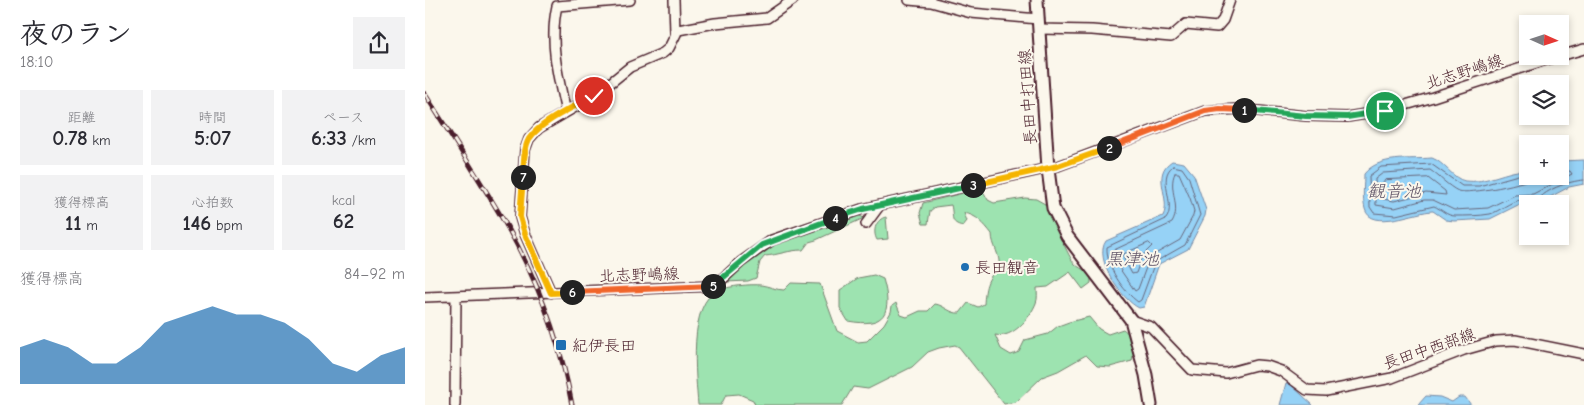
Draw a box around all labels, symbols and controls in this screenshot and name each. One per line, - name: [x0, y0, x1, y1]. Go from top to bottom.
- north arrow: [1519, 15, 1569, 65]
- map controls: [1519, 15, 1569, 245]
- button: share: [353, 17, 405, 69]
- text: 夜のラン: [20, 18, 132, 50]
- street label: 長田中打田線: [1016, 48, 1040, 145]
- street label: 北志野嶋線: [1423, 51, 1505, 93]
- text: 18:10: [20, 53, 54, 71]
- pin: [573, 75, 615, 117]
- button: layers: [1519, 75, 1569, 125]
- icon: check: [580, 82, 608, 110]
- pin: [1364, 90, 1406, 132]
- icon: arrive: [1371, 97, 1399, 125]
- pin: 1: [1231, 98, 1257, 122]
- text: 1: [1242, 102, 1247, 119]
- text: 距離: [68, 109, 96, 126]
- text: 時間: [199, 109, 227, 126]
- text: ペース: [323, 109, 364, 126]
- text: 0.78: [52, 126, 88, 150]
- text: 5:07: [194, 126, 231, 150]
- text: 6:33: [311, 126, 347, 150]
- text: km: [88, 132, 111, 149]
- text: /km: [347, 132, 376, 149]
- button: +: [1519, 135, 1569, 185]
- pin: 2: [1097, 136, 1121, 160]
- text: 2: [1106, 140, 1113, 157]
- pin: 7: [511, 164, 535, 190]
- text: 7: [520, 169, 527, 186]
- pin: 3: [961, 172, 985, 198]
- text: 3: [970, 177, 977, 194]
- water label: 観音池: [1367, 181, 1422, 202]
- text: kcal: [332, 192, 355, 209]
- text: 獲得標高: [54, 194, 110, 211]
- text: 心拍数: [192, 194, 234, 211]
- button: −: [1519, 195, 1569, 245]
- pin: 4: [823, 206, 847, 230]
- text: 62: [333, 209, 354, 233]
- text: 4: [832, 210, 839, 227]
- text: 11: [65, 211, 82, 235]
- text: 146: [182, 211, 211, 235]
- text: m: [82, 217, 98, 234]
- text: bpm: [211, 217, 243, 234]
- water label: 黒津池: [1105, 249, 1160, 270]
- place label: 長田観音: [975, 259, 1039, 277]
- marker: 長田観音: [959, 261, 971, 273]
- text: 84–92 m: [344, 265, 405, 283]
- street label: 北志野嶋線: [599, 265, 679, 285]
- text: 獲得標高: [20, 270, 84, 288]
- pin: 5: [701, 274, 725, 298]
- text: 5: [710, 278, 717, 295]
- pin: 6: [559, 280, 585, 304]
- text: 6: [569, 284, 576, 301]
- street label: 長田中西部線: [1381, 325, 1478, 373]
- place label: 紀伊長田: [572, 337, 636, 355]
- marker: 紀伊長田: [554, 338, 568, 352]

